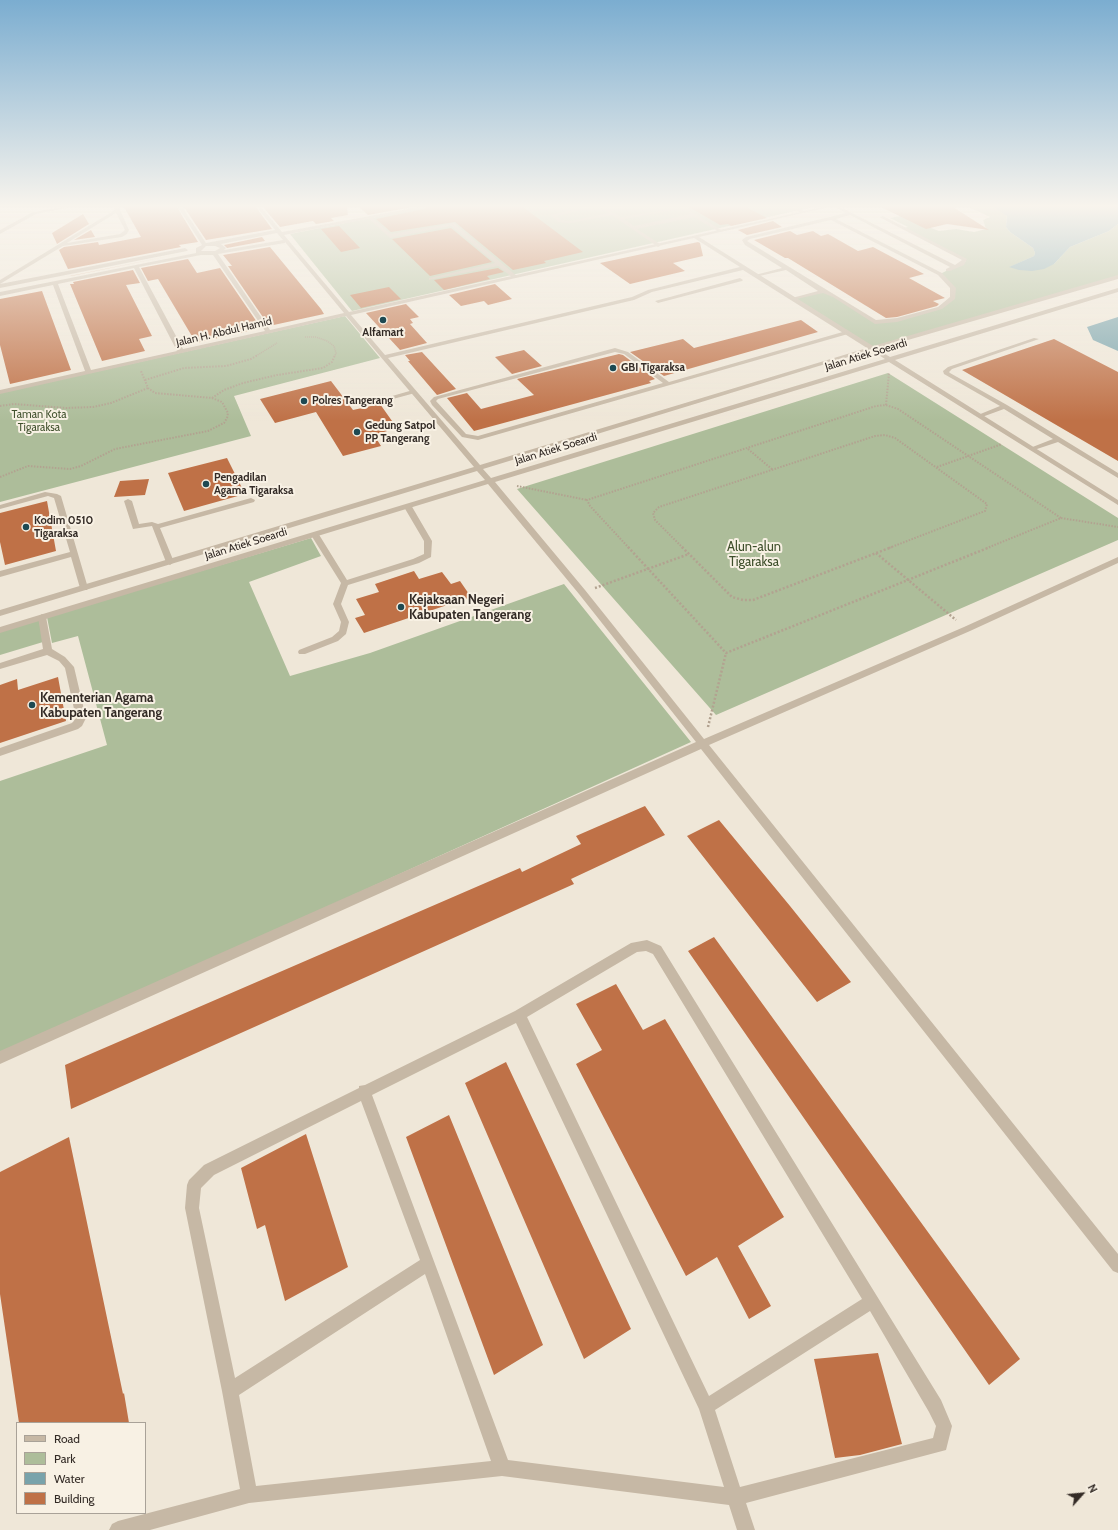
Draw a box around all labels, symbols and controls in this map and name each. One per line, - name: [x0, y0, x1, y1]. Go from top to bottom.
- street label: Jalan H. Abdul Hamid: [175, 315, 273, 349]
- marker: Alfamart: [378, 315, 388, 325]
- place label: Alfamart: [362, 326, 404, 340]
- street label: Jalan Atiek Soeardi: [823, 336, 909, 374]
- place label: GBI Tigaraksa: [621, 361, 685, 375]
- marker: GBI Tigaraksa: [608, 363, 618, 373]
- place label: Polres Tangerang: [312, 394, 393, 408]
- marker: Polres Tangerang: [299, 396, 309, 406]
- park label: Taman Kota Tigaraksa: [12, 408, 66, 434]
- place label: Gedung Satpol PP Tangerang: [365, 419, 435, 445]
- marker: Gedung Satpol PP Tangerang: [352, 427, 362, 437]
- street label: Jalan Atiek Soeardi: [513, 430, 599, 468]
- place label: Pengadilan Agama Tigaraksa: [214, 471, 293, 497]
- marker: Pengadilan Agama Tigaraksa: [201, 479, 211, 489]
- place label: Kodim 0510 Tigaraksa: [34, 514, 93, 540]
- marker: Kodim 0510 Tigaraksa: [21, 522, 31, 532]
- street label: Jalan Atiek Soeardi: [203, 525, 289, 563]
- park label: Alun-alun Tigaraksa: [727, 539, 781, 570]
- place label: Kejaksaan Negeri Kabupaten Tangerang: [409, 592, 531, 623]
- marker: Kejaksaan Negeri Kabupaten Tangerang: [396, 602, 406, 612]
- place label: Kementerian Agama Kabupaten Tangerang: [40, 690, 162, 721]
- marker: Kementerian Agama Kabupaten Tangerang: [27, 700, 37, 710]
- legend: [16, 1422, 146, 1514]
- text: Road: [54, 1431, 80, 1446]
- text: Park: [54, 1451, 76, 1466]
- text: Water: [54, 1471, 84, 1486]
- north arrow: [1062, 1474, 1102, 1514]
- text: N: [1085, 1482, 1101, 1495]
- text: Building: [54, 1491, 95, 1506]

